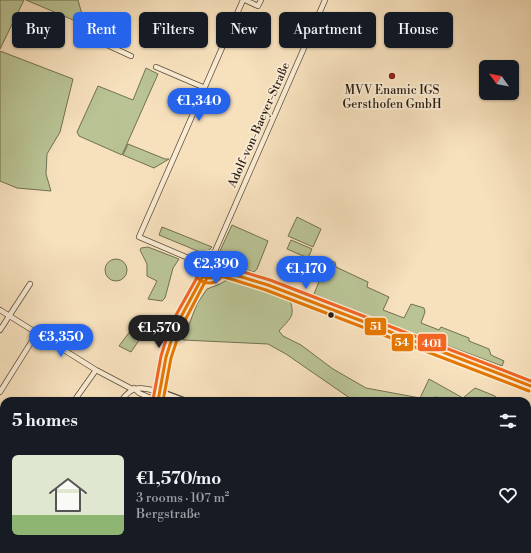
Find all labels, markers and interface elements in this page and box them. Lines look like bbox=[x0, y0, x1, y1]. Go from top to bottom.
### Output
chip: Buy bbox=[12, 12, 65, 48]
chip: Rent bbox=[73, 12, 131, 48]
chip: Filters bbox=[139, 12, 208, 48]
chip: New bbox=[216, 12, 271, 48]
chip: Apartment bbox=[279, 12, 376, 48]
chip: House bbox=[384, 12, 453, 48]
street label: Adolf-von-Baeyer-Straße bbox=[224, 60, 293, 191]
north arrow bbox=[479, 60, 519, 100]
map controls bbox=[479, 60, 519, 100]
marker: MVV Enamic IGS Gersthofen GmbH bbox=[387, 71, 397, 81]
place label: MVV Enamic IGS Gersthofen GmbH bbox=[342, 83, 442, 112]
pin: €1,340 bbox=[166, 88, 232, 122]
text: €1,340 bbox=[176, 93, 222, 109]
pin: €2,390 bbox=[183, 251, 249, 285]
text: €2,390 bbox=[193, 256, 239, 272]
pin: €1,170 bbox=[273, 256, 339, 290]
text: €1,170 bbox=[285, 261, 327, 277]
unlabelled marker bbox=[326, 310, 336, 320]
pin: €1,570 bbox=[126, 315, 192, 349]
line badge: 51 bbox=[364, 317, 387, 336]
text: €1,570 bbox=[137, 320, 181, 336]
text: 51 bbox=[370, 320, 383, 334]
pin: €3,350 bbox=[28, 324, 94, 358]
text: €3,350 bbox=[38, 329, 84, 345]
line badge: 54 bbox=[391, 333, 414, 352]
line badge: 401 bbox=[417, 333, 447, 352]
text: 54 bbox=[395, 336, 409, 350]
text: 401 bbox=[422, 337, 443, 351]
text: 5 homes bbox=[12, 410, 78, 432]
icon: filters bbox=[497, 410, 519, 432]
text: €1,570/mo bbox=[136, 468, 221, 490]
icon: home bbox=[44, 471, 92, 519]
icon: heart bbox=[497, 484, 519, 506]
text: 3 rooms · 107 m² bbox=[136, 490, 229, 506]
text: Bergstraße bbox=[136, 506, 200, 522]

